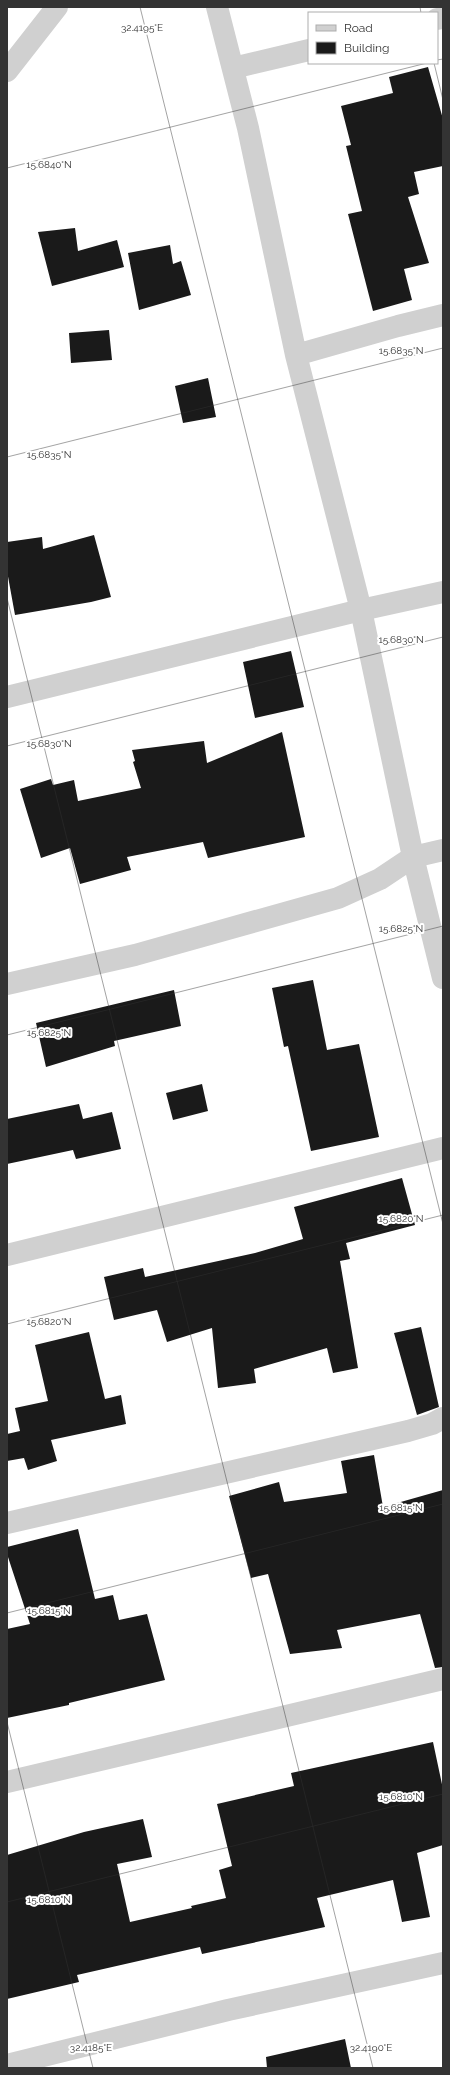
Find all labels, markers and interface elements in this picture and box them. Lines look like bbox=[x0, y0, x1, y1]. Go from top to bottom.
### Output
legend bbox=[308, 12, 438, 64]
text: Road bbox=[344, 21, 373, 35]
text: 32.4195°E bbox=[121, 22, 163, 33]
text: Building bbox=[344, 41, 390, 55]
text: 15.6840°N bbox=[26, 159, 72, 170]
text: 15.6835°N bbox=[379, 345, 423, 356]
text: 15.6835°N bbox=[27, 449, 71, 460]
text: 15.6830°N bbox=[378, 634, 424, 645]
text: 15.6830°N bbox=[26, 738, 72, 749]
text: 15.6825°N bbox=[379, 923, 423, 934]
text: 15.6825°N bbox=[27, 1027, 71, 1038]
text: 15.6820°N bbox=[378, 1213, 424, 1224]
text: 15.6820°N bbox=[26, 1316, 72, 1327]
text: 15.6815°N bbox=[379, 1502, 423, 1513]
text: 15.6815°N bbox=[27, 1605, 71, 1616]
text: 15.6810°N bbox=[379, 1791, 423, 1802]
text: 15.6810°N bbox=[27, 1894, 71, 1905]
text: 32.4185°E bbox=[70, 2042, 112, 2053]
text: 32.4190°E bbox=[350, 2042, 392, 2053]

